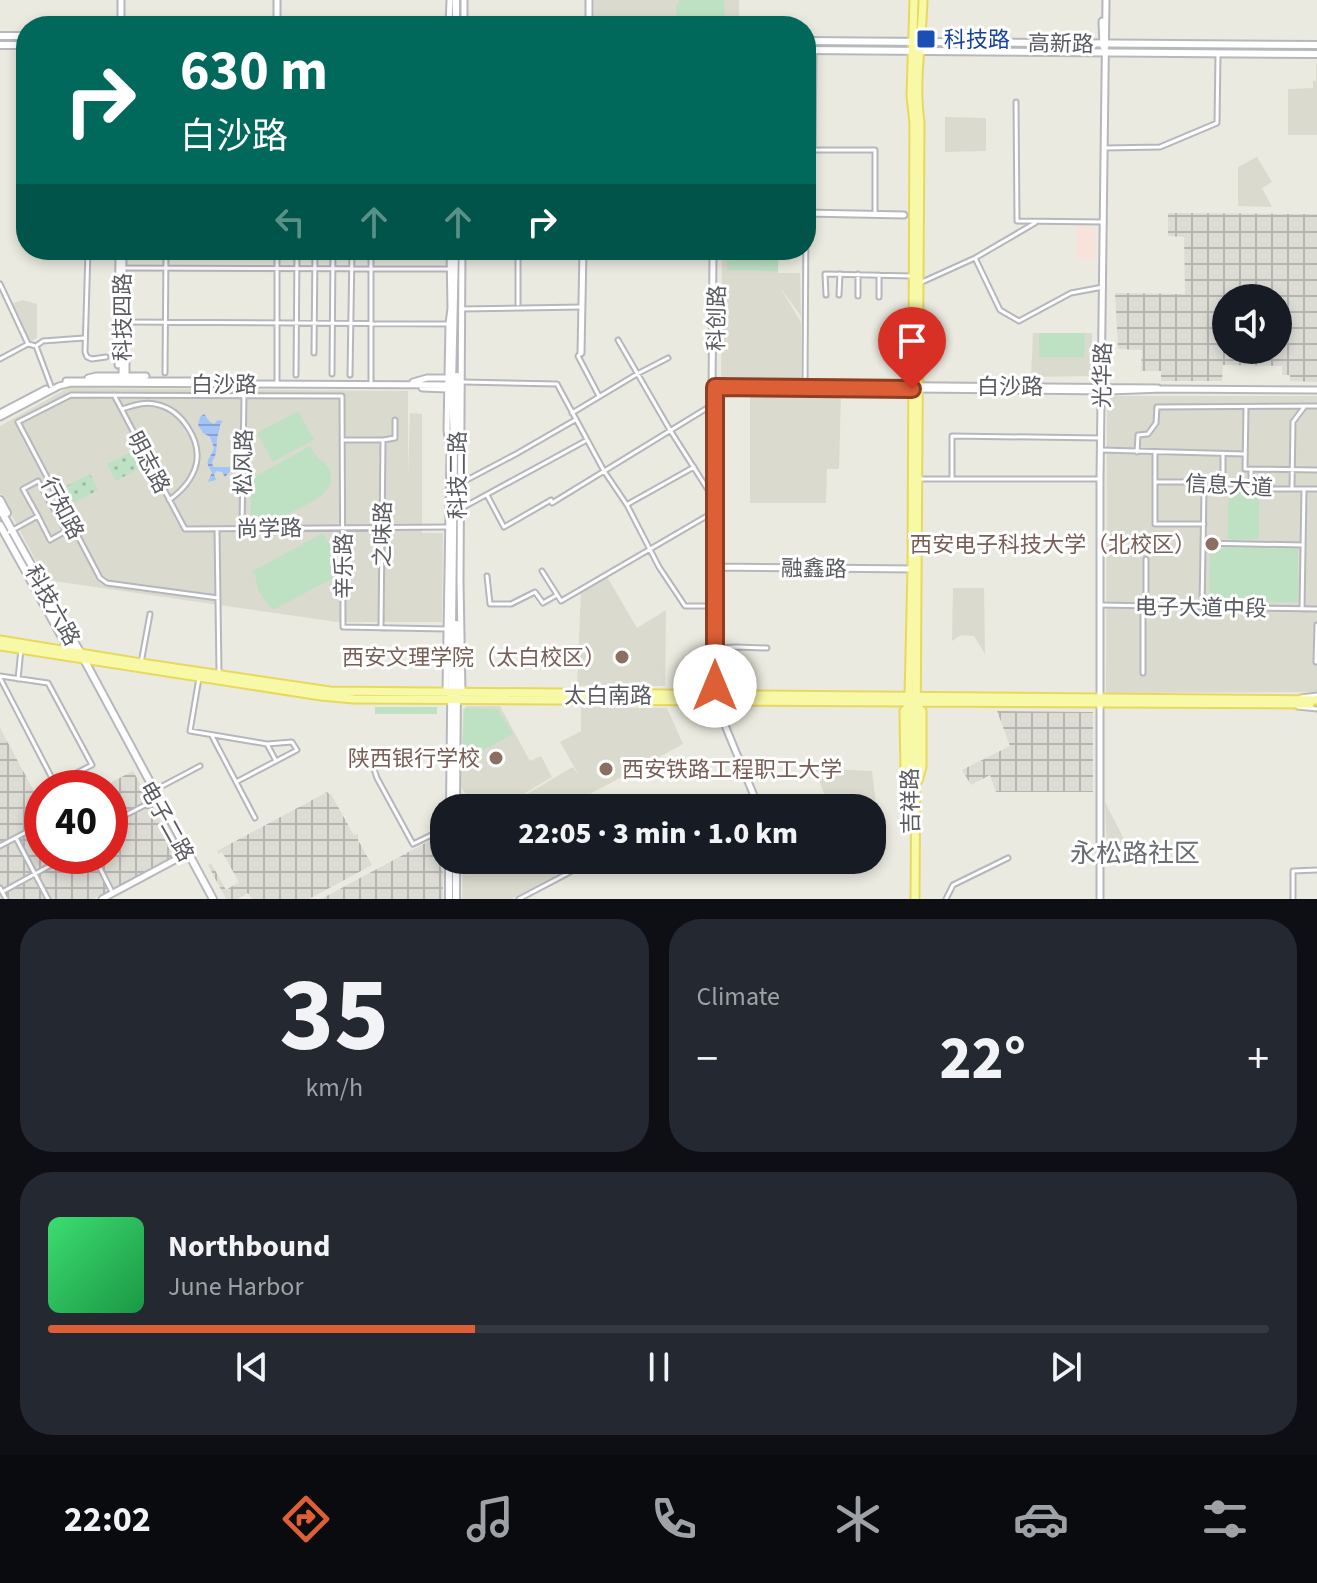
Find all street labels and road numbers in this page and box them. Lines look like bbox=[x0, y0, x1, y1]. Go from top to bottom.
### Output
street label: 高新路 bbox=[1028, 27, 1094, 61]
street label: 科技四路 bbox=[107, 273, 139, 361]
street label: 科创路 bbox=[700, 285, 734, 351]
street label: 光华路 bbox=[1086, 342, 1120, 408]
street label: 白沙路 bbox=[191, 369, 257, 401]
street label: 白沙路 bbox=[977, 371, 1043, 403]
street label: 明志路 bbox=[118, 426, 178, 499]
street label: 松风路 bbox=[227, 429, 261, 495]
street label: 科技二路 bbox=[442, 431, 474, 519]
street label: 信息大道 bbox=[1184, 468, 1274, 504]
street label: 行知路 bbox=[32, 472, 92, 545]
street label: 之味路 bbox=[366, 501, 400, 567]
street label: 尚学路 bbox=[236, 512, 302, 546]
street label: 辛乐路 bbox=[328, 533, 360, 599]
street label: 融鑫路 bbox=[781, 552, 847, 586]
street label: 科技六路 bbox=[17, 559, 87, 652]
street label: 电子大道中段 bbox=[1135, 591, 1267, 625]
street label: 太白南路 bbox=[564, 680, 652, 712]
street label: 吉祥路 bbox=[894, 768, 928, 834]
street label: 电子二路 bbox=[131, 775, 201, 868]

